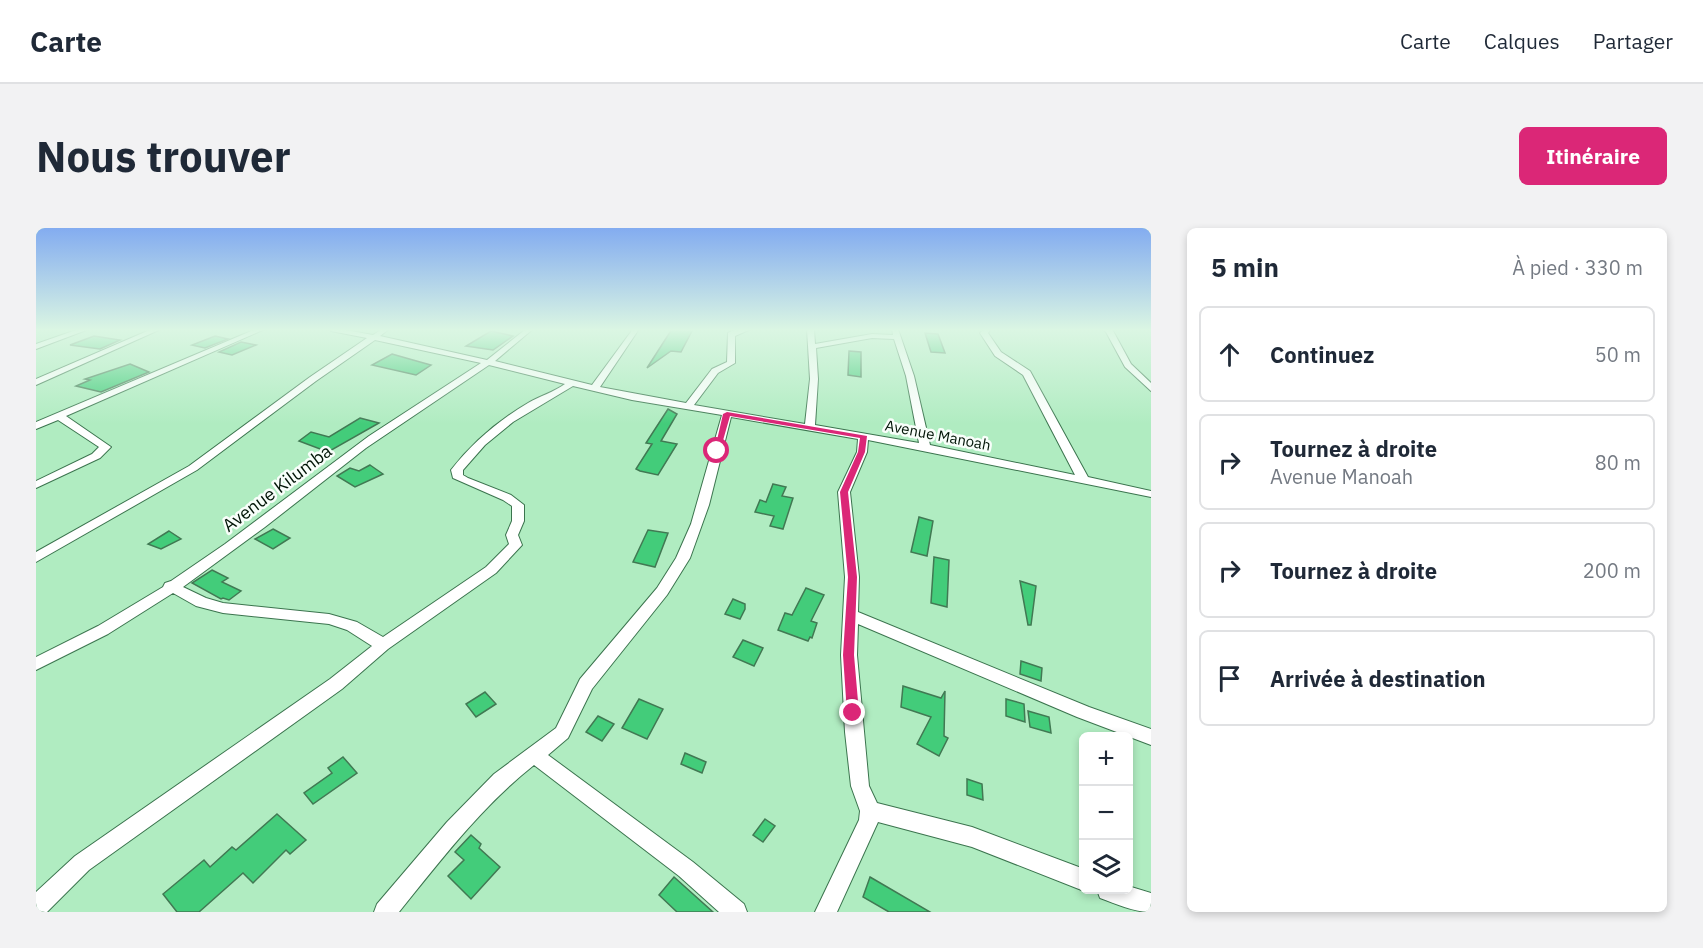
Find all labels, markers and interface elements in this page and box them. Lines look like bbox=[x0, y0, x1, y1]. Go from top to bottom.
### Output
text: Carte bbox=[30, 23, 102, 60]
text: Carte bbox=[1400, 27, 1451, 55]
text: Calques bbox=[1484, 27, 1560, 55]
text: Partager bbox=[1593, 27, 1673, 55]
button: Itinéraire bbox=[1519, 127, 1667, 185]
text: Nous trouver bbox=[36, 129, 291, 184]
text: 5 min bbox=[1211, 250, 1279, 284]
text: À pied · 330 m bbox=[1512, 254, 1643, 281]
icon: ahead bbox=[1213, 338, 1246, 371]
text: Continuez bbox=[1270, 340, 1374, 369]
text: 50 m bbox=[1595, 341, 1641, 368]
street label: Avenue Manoah bbox=[884, 415, 992, 455]
text: Tournez à droite bbox=[1270, 434, 1437, 463]
route start bbox=[703, 437, 729, 463]
street label: Avenue Kilumba bbox=[218, 439, 337, 537]
icon: right bbox=[1213, 446, 1246, 479]
text: 80 m bbox=[1595, 449, 1641, 476]
text: Avenue Manoah bbox=[1270, 463, 1413, 490]
icon: right bbox=[1213, 554, 1246, 587]
text: Tournez à droite bbox=[1270, 556, 1437, 585]
text: 200 m bbox=[1583, 557, 1641, 584]
icon: arrive bbox=[1213, 662, 1246, 695]
text: Arrivée à destination bbox=[1270, 664, 1486, 693]
route end bbox=[839, 699, 865, 725]
map controls bbox=[1079, 732, 1133, 894]
button: + bbox=[1079, 732, 1133, 786]
button: − bbox=[1079, 786, 1133, 840]
button: layers bbox=[1079, 840, 1133, 894]

